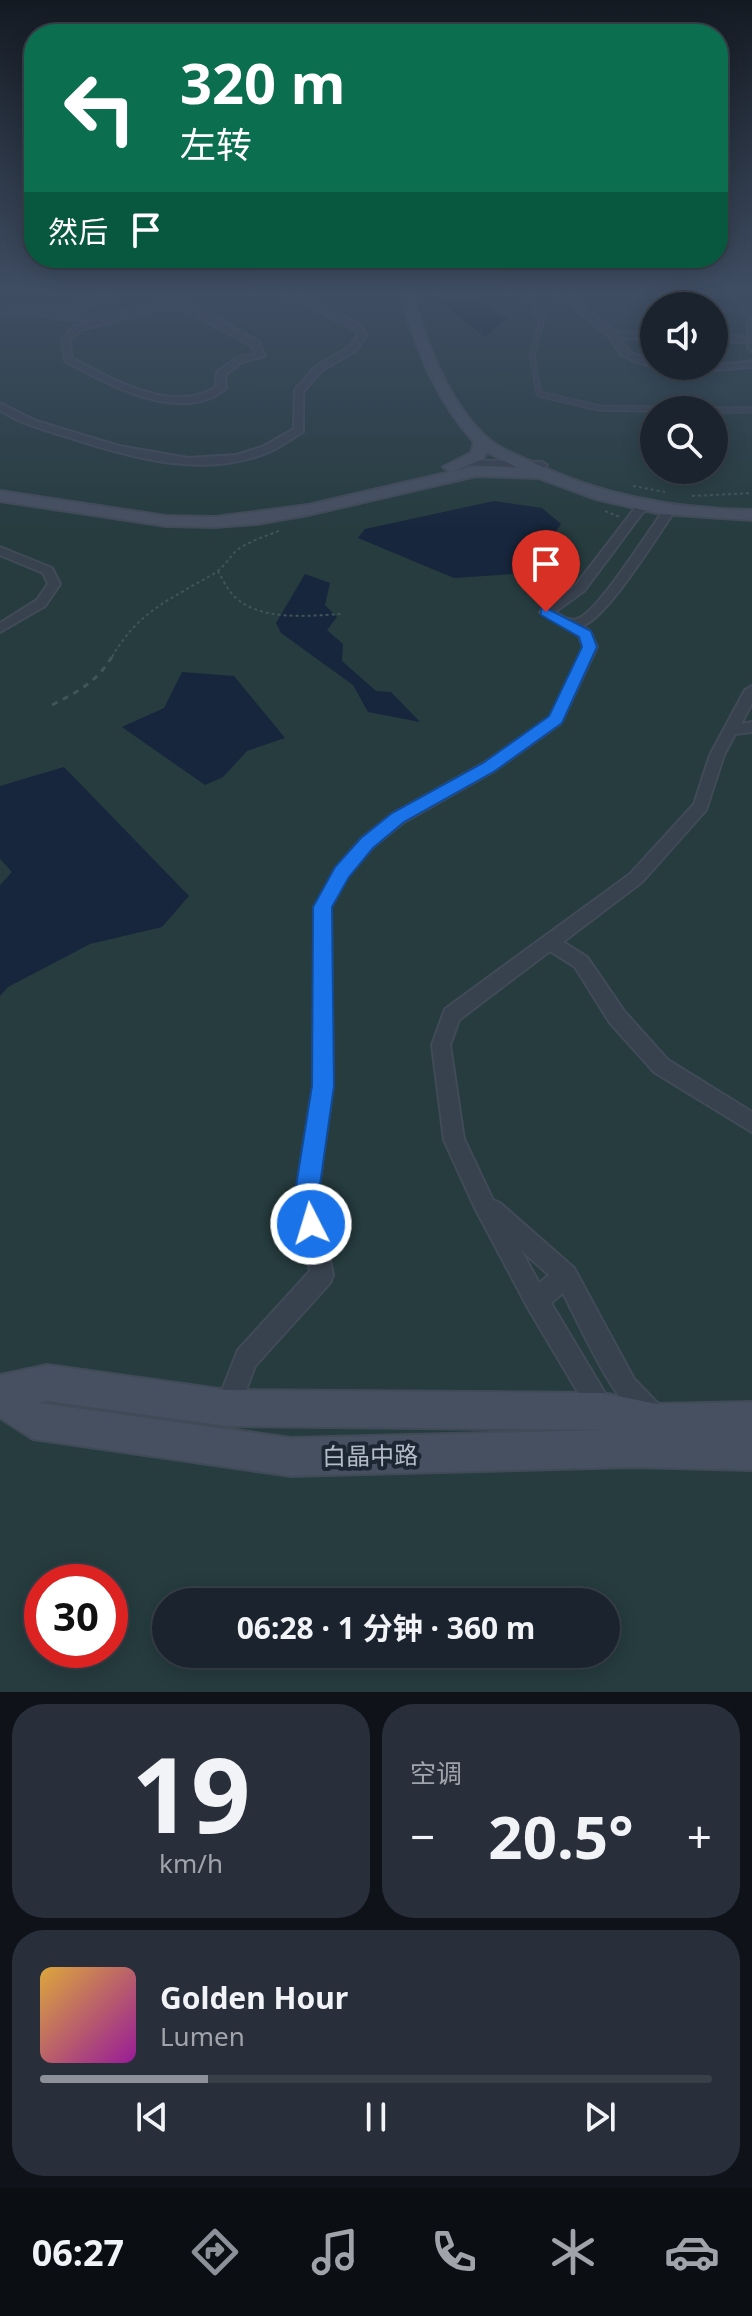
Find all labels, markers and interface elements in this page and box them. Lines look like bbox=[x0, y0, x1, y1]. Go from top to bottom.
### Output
text: 320 m bbox=[180, 44, 345, 120]
icon: left bbox=[48, 56, 152, 160]
text: 左转 bbox=[180, 120, 252, 169]
icon: arrive bbox=[124, 208, 168, 252]
text: 然后 bbox=[48, 211, 108, 252]
map controls bbox=[640, 292, 728, 484]
button: sound bbox=[640, 292, 728, 380]
button: search bbox=[640, 396, 728, 484]
pin bbox=[512, 530, 580, 612]
icon: arrive bbox=[524, 542, 568, 586]
position arrow bbox=[269, 1182, 353, 1266]
street label: 白晶中路 bbox=[322, 1438, 418, 1472]
speed limit sign: 30 bbox=[24, 1564, 128, 1668]
text: 06:28 · 1 分钟 · 360 m bbox=[237, 1607, 535, 1648]
text: 19 bbox=[132, 1722, 250, 1863]
text: 空调 bbox=[410, 1755, 462, 1791]
text: 20.5° bbox=[488, 1795, 634, 1877]
text: − bbox=[410, 1806, 435, 1866]
text: + bbox=[687, 1806, 712, 1866]
text: km/h bbox=[159, 1845, 223, 1881]
text: Golden Hour bbox=[160, 1977, 348, 2018]
text: Lumen bbox=[160, 2018, 245, 2054]
icon: previous bbox=[130, 2095, 174, 2139]
icon: pause bbox=[354, 2095, 398, 2139]
icon: next bbox=[578, 2095, 622, 2139]
icon: directions bbox=[187, 2224, 243, 2280]
icon: music bbox=[307, 2224, 363, 2280]
icon: phone bbox=[426, 2224, 482, 2280]
icon: climate bbox=[545, 2224, 601, 2280]
icon: car bbox=[664, 2224, 720, 2280]
text: 06:27 bbox=[32, 2228, 124, 2277]

